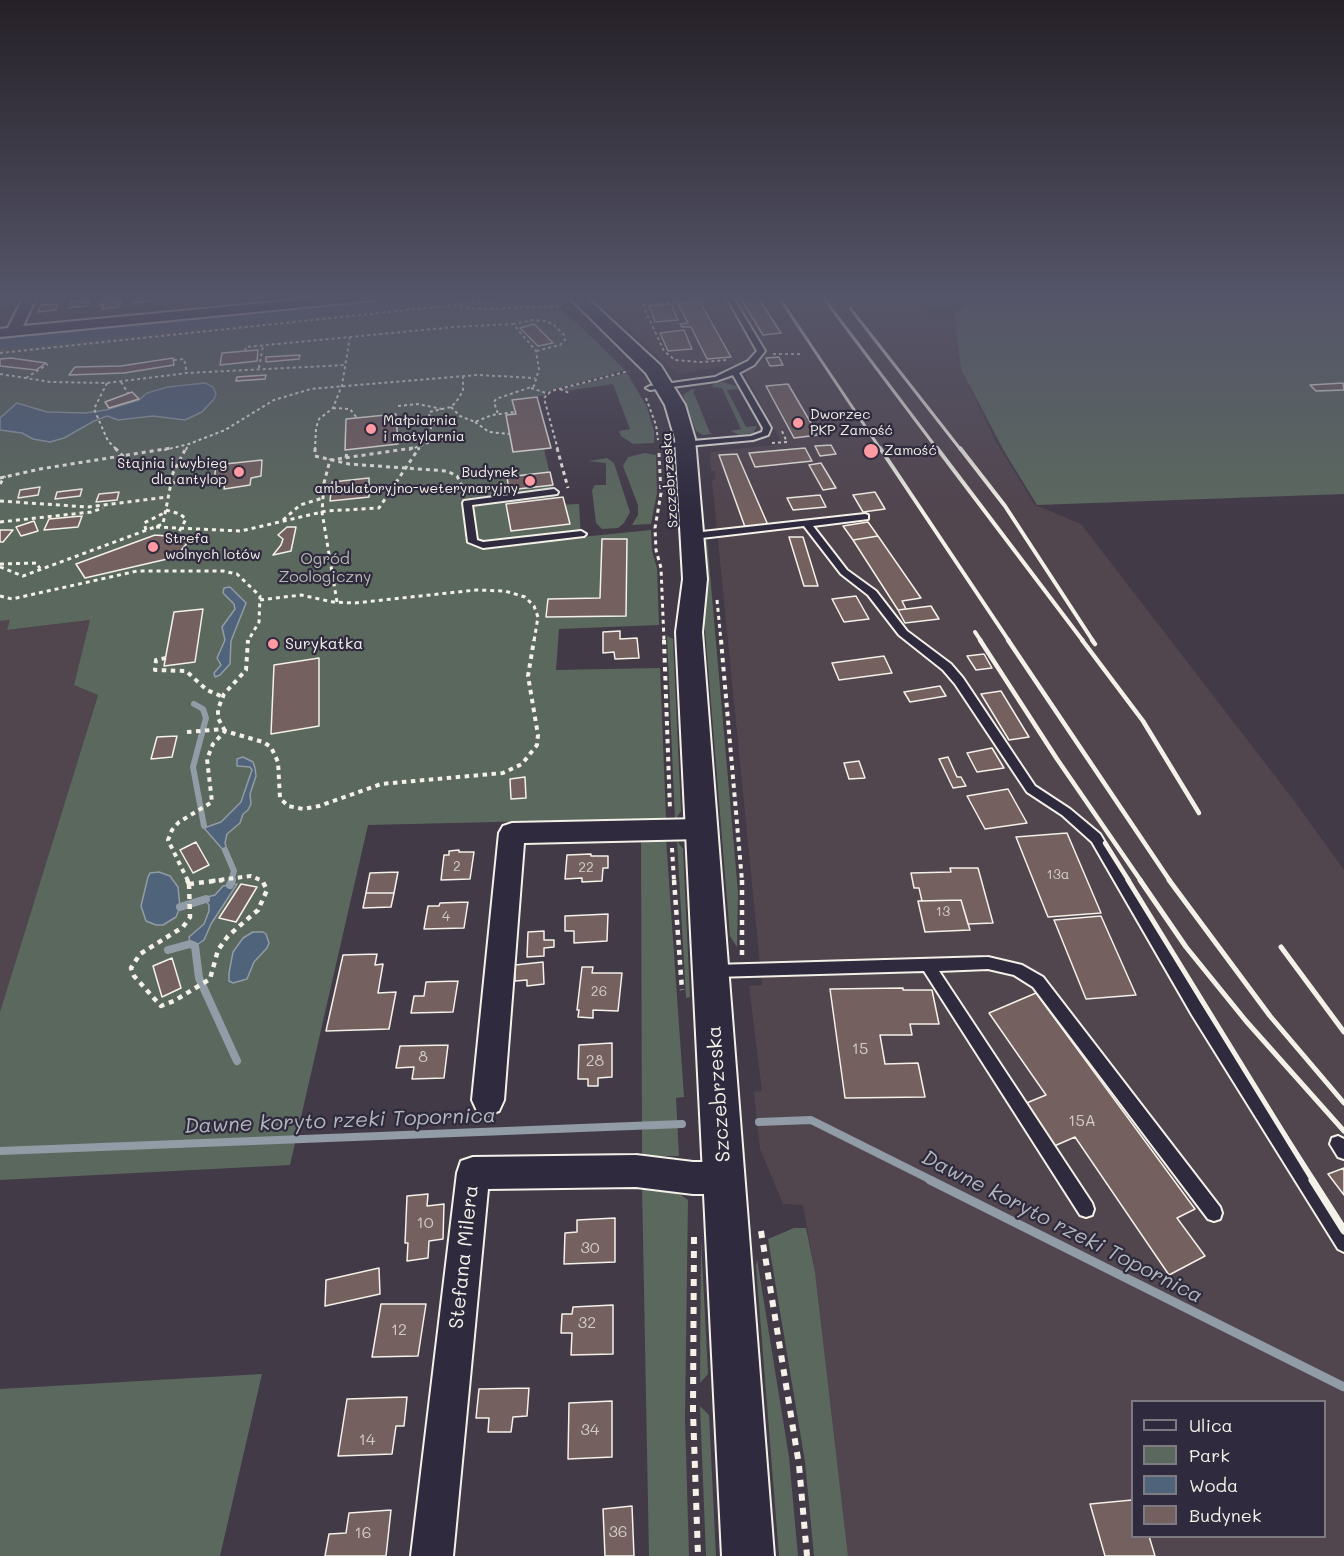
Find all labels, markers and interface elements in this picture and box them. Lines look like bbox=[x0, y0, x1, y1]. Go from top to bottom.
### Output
place label: Dworzec PKP Zamość bbox=[810, 407, 893, 440]
place label: Małpiarnia i motylarnia bbox=[383, 413, 465, 446]
marker: Dworzec PKP Zamość bbox=[791, 416, 805, 430]
marker: Małpiarnia i motylarnia bbox=[364, 422, 378, 436]
street label: Szczebrzeska bbox=[658, 432, 682, 528]
marker: Zamość bbox=[862, 442, 880, 460]
place label: Zamość bbox=[884, 443, 937, 459]
place label: Stajnia i wybieg dla antylop bbox=[117, 456, 227, 488]
marker: Stajnia i wybieg dla antylop bbox=[232, 465, 246, 479]
place label: Budynek ambulatoryjno-weterynaryjny bbox=[315, 465, 518, 497]
marker: Budynek ambulatoryjno-weterynaryjny bbox=[523, 474, 537, 488]
place label: Strefa wolnych lotów bbox=[165, 531, 260, 564]
marker: Strefa wolnych lotów bbox=[146, 540, 160, 554]
park label: Ogród Zoologiczny bbox=[279, 549, 371, 587]
place label: Surykatka bbox=[285, 634, 363, 654]
marker: Surykatka bbox=[266, 637, 280, 651]
house number: 2 bbox=[453, 859, 461, 875]
house number: 22 bbox=[578, 860, 594, 876]
house number: 13a bbox=[1046, 867, 1070, 883]
house number: 13 bbox=[936, 904, 950, 920]
house number: 4 bbox=[442, 909, 450, 925]
house number: 26 bbox=[591, 984, 607, 1000]
street label: Szczebrzeska bbox=[702, 1025, 736, 1163]
house number: 15 bbox=[852, 1039, 868, 1059]
house number: 8 bbox=[418, 1047, 428, 1067]
house number: 28 bbox=[586, 1051, 604, 1071]
water label: Dawne koryto rzeki Topornica bbox=[184, 1103, 496, 1139]
house number: 15A bbox=[1068, 1111, 1096, 1131]
water label: Dawne koryto rzeki Topornica bbox=[917, 1145, 1207, 1309]
street label: Stefana Milera bbox=[445, 1184, 483, 1330]
house number: 10 bbox=[416, 1213, 434, 1233]
house number: 30 bbox=[580, 1238, 600, 1258]
house number: 32 bbox=[578, 1313, 596, 1333]
house number: 12 bbox=[391, 1320, 407, 1340]
legend bbox=[1131, 1400, 1326, 1538]
text: Ulica bbox=[1189, 1413, 1233, 1437]
house number: 34 bbox=[581, 1420, 599, 1440]
house number: 14 bbox=[359, 1430, 375, 1450]
text: Park bbox=[1189, 1443, 1230, 1467]
text: Woda bbox=[1189, 1473, 1238, 1497]
text: Budynek bbox=[1189, 1503, 1262, 1527]
house number: 36 bbox=[608, 1522, 628, 1542]
house number: 16 bbox=[355, 1523, 371, 1543]

